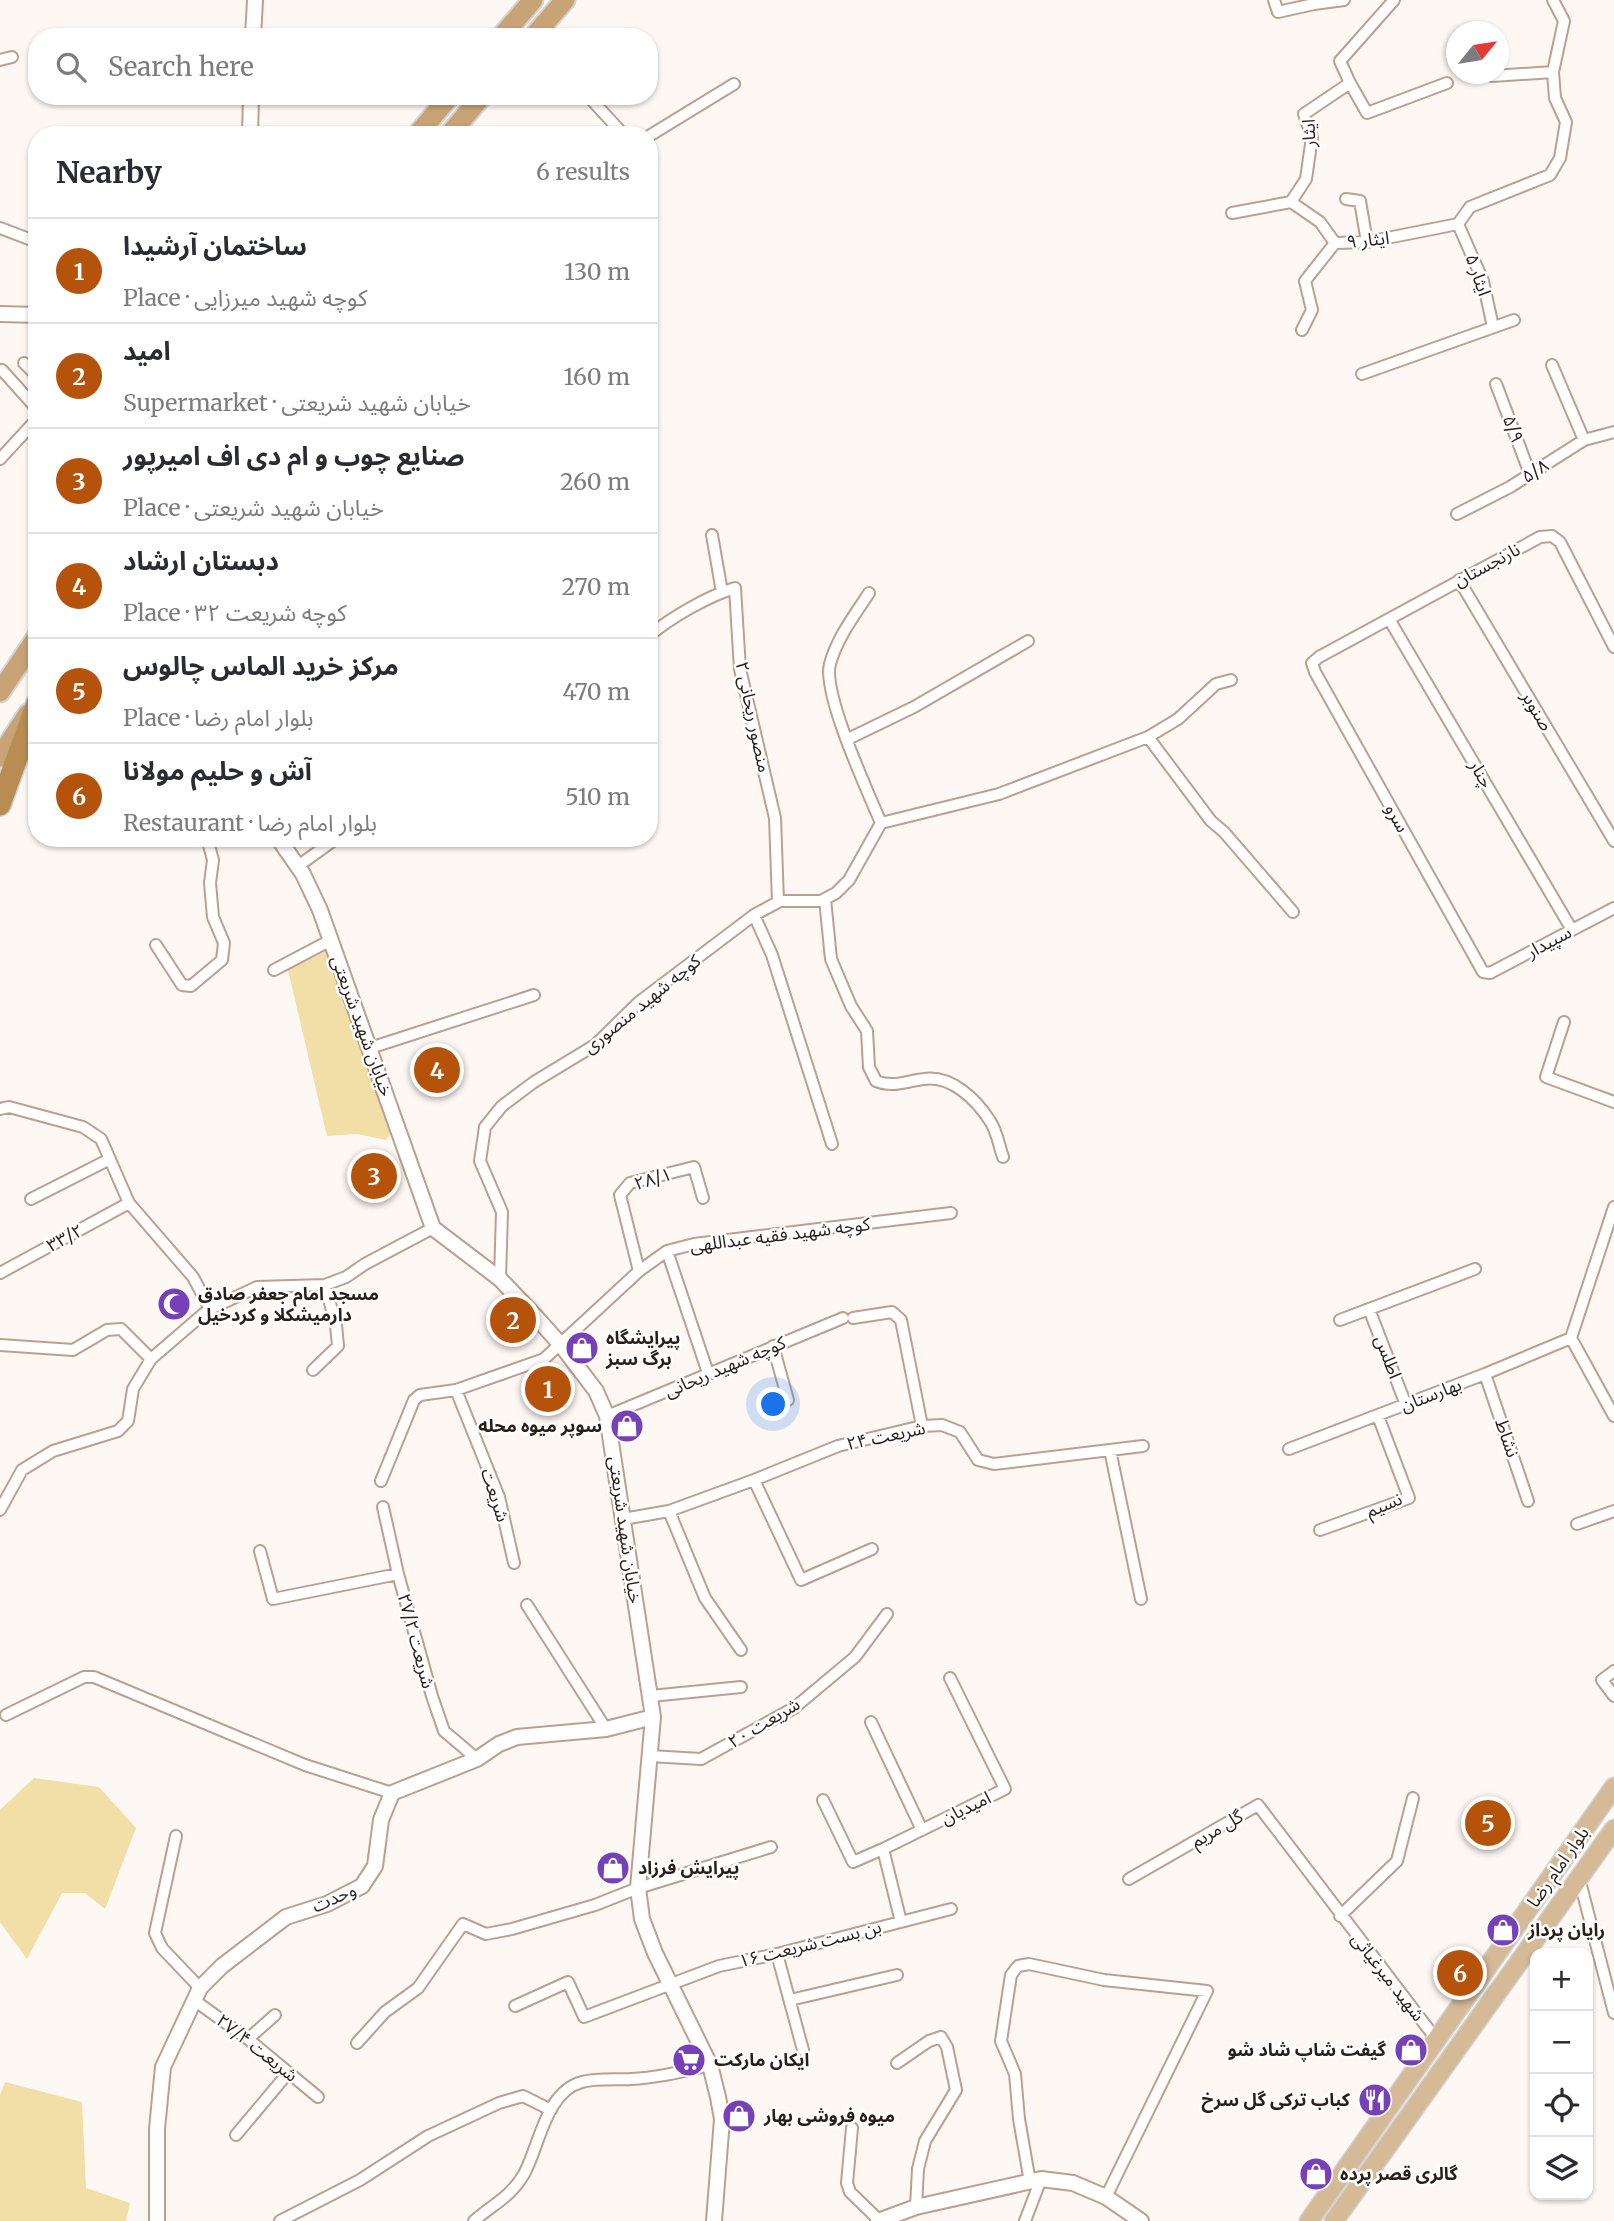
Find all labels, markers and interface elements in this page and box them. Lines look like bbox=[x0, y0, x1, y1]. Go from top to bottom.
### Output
north arrow bbox=[1446, 21, 1509, 84]
search box bbox=[28, 28, 658, 105]
icon: search bbox=[52, 48, 90, 86]
text: Search here bbox=[108, 50, 254, 83]
street label: ایثار bbox=[1297, 119, 1321, 149]
text: Nearby bbox=[56, 153, 162, 191]
text: 6 results bbox=[536, 157, 630, 186]
street label: ایثار ۹ bbox=[1345, 226, 1390, 253]
text: ساختمان آرشیدا bbox=[123, 229, 307, 262]
street label: ایثار ۵ bbox=[1461, 251, 1496, 299]
text: 1 bbox=[74, 257, 84, 286]
text: 130 m bbox=[564, 257, 630, 286]
text: Place · کوچه شهید میرزایی bbox=[123, 283, 367, 312]
text: امید bbox=[123, 334, 171, 367]
text: 2 bbox=[72, 362, 86, 391]
text: 160 m bbox=[564, 362, 630, 391]
text: Supermarket · خیابان شهید شریعتی bbox=[123, 388, 471, 417]
street label: ۵/۹ bbox=[1498, 412, 1529, 446]
text: صنایع چوب و ام دی اف امیرپور bbox=[123, 439, 464, 472]
street label: ۵/۸ bbox=[1517, 453, 1553, 488]
text: 3 bbox=[72, 467, 86, 496]
text: 260 m bbox=[560, 467, 630, 496]
text: Place · خیابان شهید شریعتی bbox=[123, 493, 384, 522]
street label: نارنجستان bbox=[1450, 537, 1524, 592]
text: دبستان ارشاد bbox=[123, 544, 279, 577]
text: 4 bbox=[72, 572, 86, 601]
text: 270 m bbox=[562, 572, 630, 601]
text: Place · کوچه شریعت ۳۲ bbox=[123, 598, 347, 627]
text: مرکز خرید الماس چالوس bbox=[123, 649, 399, 682]
street label: منصور ریحانی ۲ bbox=[731, 659, 776, 774]
text: 5 bbox=[72, 677, 86, 706]
text: 470 m bbox=[563, 677, 630, 706]
street label: صنوبر bbox=[1516, 686, 1558, 735]
text: Place · بلوار امام رضا bbox=[123, 703, 313, 732]
text: آش و حلیم مولانا bbox=[123, 754, 312, 787]
street label: چنار bbox=[1464, 755, 1499, 792]
text: 6 bbox=[72, 782, 86, 811]
text: 510 m bbox=[565, 782, 630, 811]
street label: سرو bbox=[1380, 799, 1415, 836]
text: Restaurant · بلوار امام رضا bbox=[123, 808, 377, 837]
street label: سپیدار bbox=[1521, 920, 1575, 964]
street label: کوچه شهید منصوری bbox=[578, 949, 706, 1058]
street label: خیابان شهید شریعتی bbox=[326, 952, 399, 1100]
pin: 4 bbox=[414, 1044, 460, 1096]
pin: 3 bbox=[351, 1150, 397, 1202]
street label: ۲۸/۱ bbox=[631, 1162, 674, 1195]
street label: کوچه شهید فقیه عبداللهی bbox=[688, 1212, 872, 1257]
street label: ۳۳/۲ bbox=[43, 1218, 87, 1257]
place label: مسجد امام جعفر صادق دارمیشکلا و کردخیل bbox=[198, 1282, 379, 1326]
mosque icon: مسجد امام جعفر صادق دارمیشکلا و کردخیل bbox=[155, 1285, 193, 1323]
pin: 2 bbox=[490, 1294, 536, 1346]
place label: پیرایشگاه برگ سبز bbox=[605, 1326, 681, 1370]
shop icon: پیرایشگاه برگ سبز bbox=[563, 1329, 601, 1367]
street label: کوچه شهید ریحانی bbox=[661, 1330, 789, 1402]
street label: اطلس bbox=[1370, 1332, 1407, 1382]
pin: 1 bbox=[525, 1363, 571, 1415]
street label: بهارستان bbox=[1397, 1372, 1465, 1417]
your location bbox=[756, 1387, 790, 1421]
shop icon: سوپر میوه محله bbox=[608, 1407, 646, 1445]
place label: سوپر میوه محله bbox=[478, 1414, 602, 1438]
street label: نشاط bbox=[1490, 1415, 1525, 1460]
street label: شریعت ۲۴ bbox=[844, 1416, 927, 1455]
street label: خیابان شهید شریعتی bbox=[604, 1455, 647, 1605]
street label: شریعت bbox=[476, 1465, 515, 1525]
street label: نسیم bbox=[1362, 1487, 1406, 1524]
street label: شریعت ۲۷/۲ bbox=[393, 1591, 440, 1691]
street label: شریعت ۲۰ bbox=[724, 1692, 804, 1753]
street label: امیدیان bbox=[937, 1786, 995, 1830]
pin: 5 bbox=[1465, 1797, 1511, 1849]
street label: گل مریم bbox=[1187, 1804, 1248, 1854]
street label: بلوار امام رضا bbox=[1521, 1822, 1596, 1913]
shop icon: پیرایش فرزاد bbox=[594, 1849, 632, 1887]
place label: پیرایش فرزاد bbox=[638, 1856, 739, 1880]
street label: وحدت bbox=[308, 1878, 360, 1917]
shop icon: رایان پرداز bbox=[1484, 1911, 1522, 1949]
street label: بن بست شریعت ۱۶ bbox=[736, 1915, 884, 1972]
place label: رایان پرداز bbox=[1527, 1918, 1605, 1942]
street label: شهید میرغیاثی bbox=[1347, 1928, 1430, 2026]
pin: 6 bbox=[1437, 1947, 1483, 1999]
map controls bbox=[1530, 1948, 1593, 2200]
button: + bbox=[1530, 1948, 1593, 2011]
street label: شریعت ۲۷/۴ bbox=[212, 2009, 303, 2087]
button: − bbox=[1530, 2011, 1593, 2074]
shop icon: گیفت شاپ شاد شو bbox=[1392, 2031, 1430, 2069]
place label: گیفت شاپ شاد شو bbox=[1228, 2038, 1387, 2062]
supermarket icon: ایکان مارکت bbox=[670, 2041, 708, 2079]
place label: ایکان مارکت bbox=[714, 2048, 809, 2071]
button: locate bbox=[1530, 2074, 1593, 2137]
restaurant icon: کباب ترکی گل سرخ bbox=[1356, 2081, 1394, 2119]
place label: کباب ترکی گل سرخ bbox=[1202, 2088, 1351, 2113]
shop icon: میوه فروشی بهار bbox=[720, 2097, 758, 2135]
place label: میوه فروشی بهار bbox=[763, 2104, 895, 2127]
button: layers bbox=[1530, 2137, 1593, 2200]
shop icon: گالری قصر پرده bbox=[1297, 2155, 1335, 2193]
place label: گالری قصر پرده bbox=[1340, 2162, 1459, 2186]

